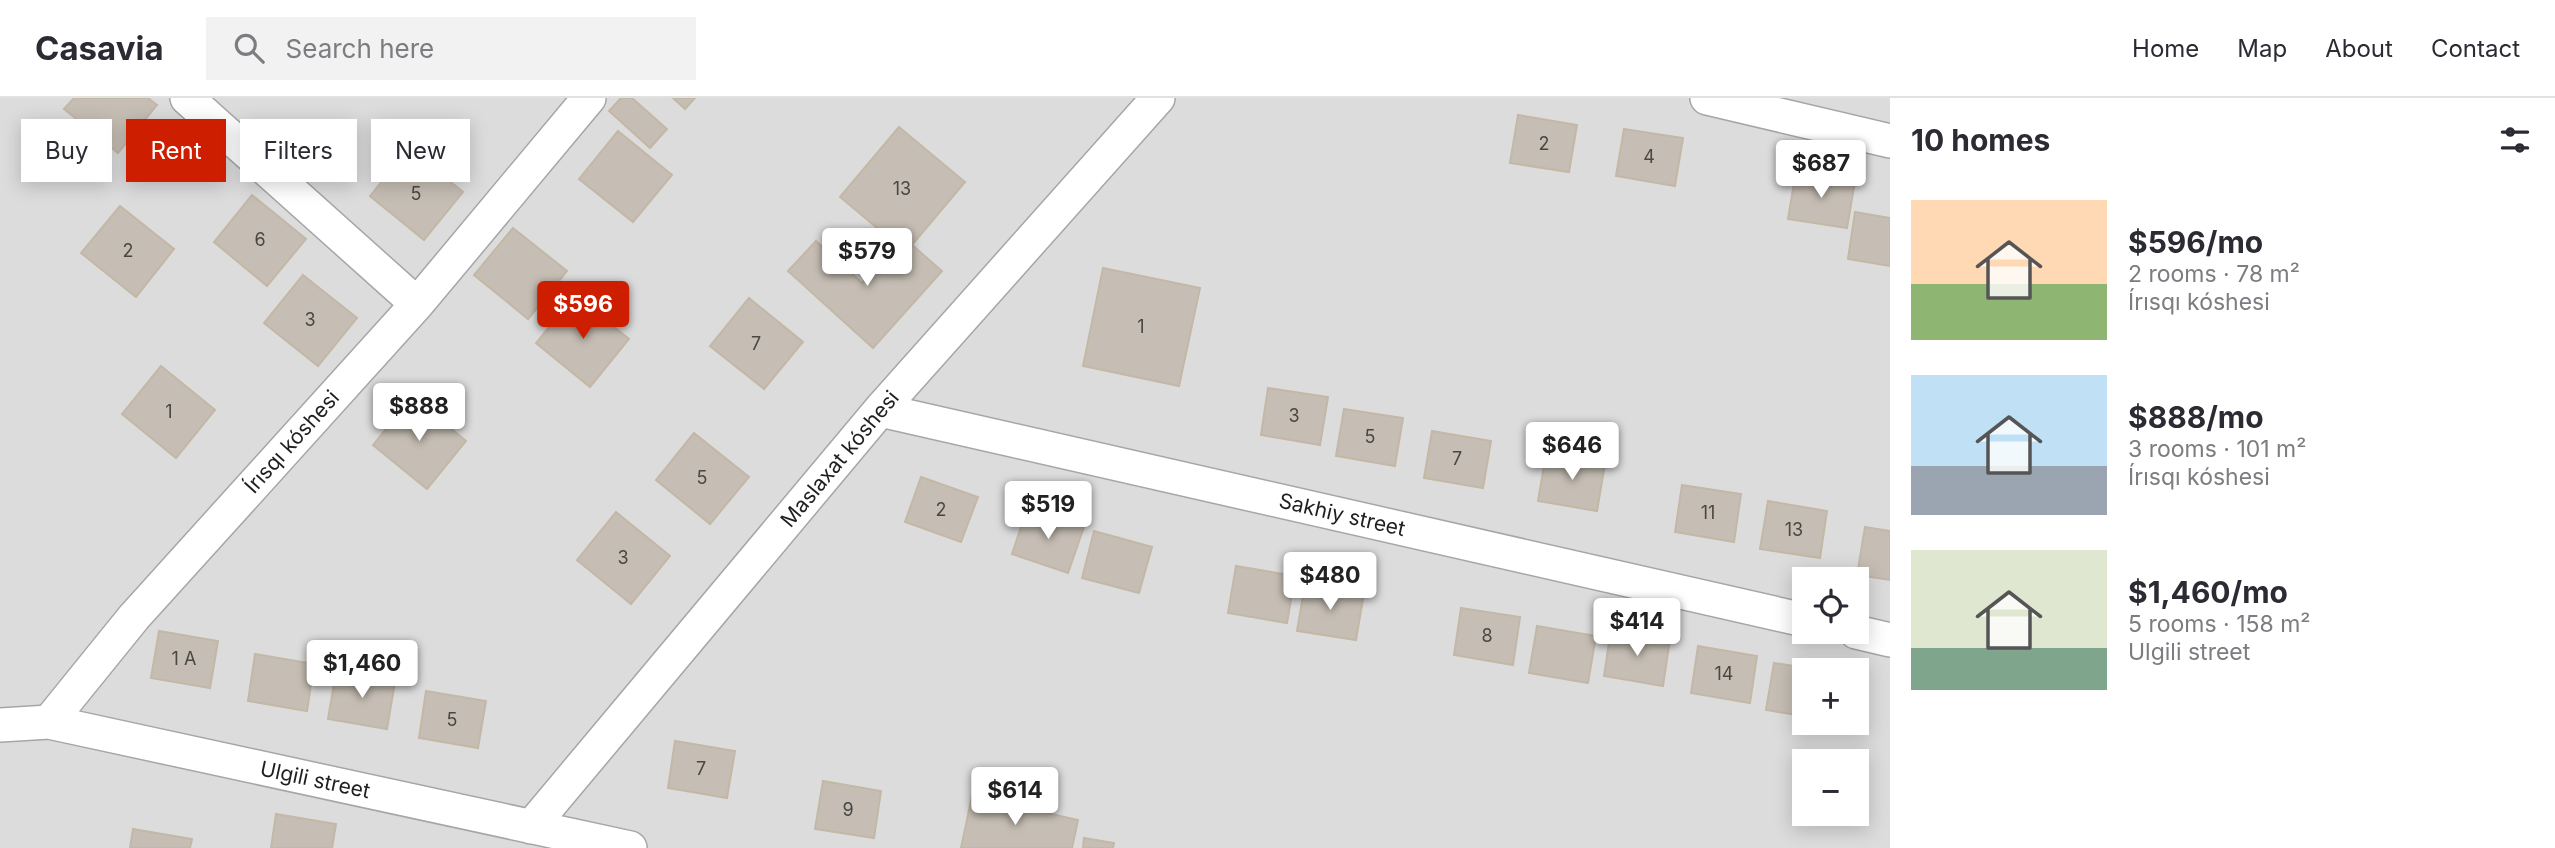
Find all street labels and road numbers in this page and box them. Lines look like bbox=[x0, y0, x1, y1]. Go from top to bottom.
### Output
street label: Írısqı kóshesi bbox=[238, 385, 344, 498]
street label: Maslaxat kóshesi bbox=[775, 385, 904, 532]
street label: Sakhiy street bbox=[1277, 488, 1408, 541]
street label: Ulgili street bbox=[258, 756, 372, 803]

